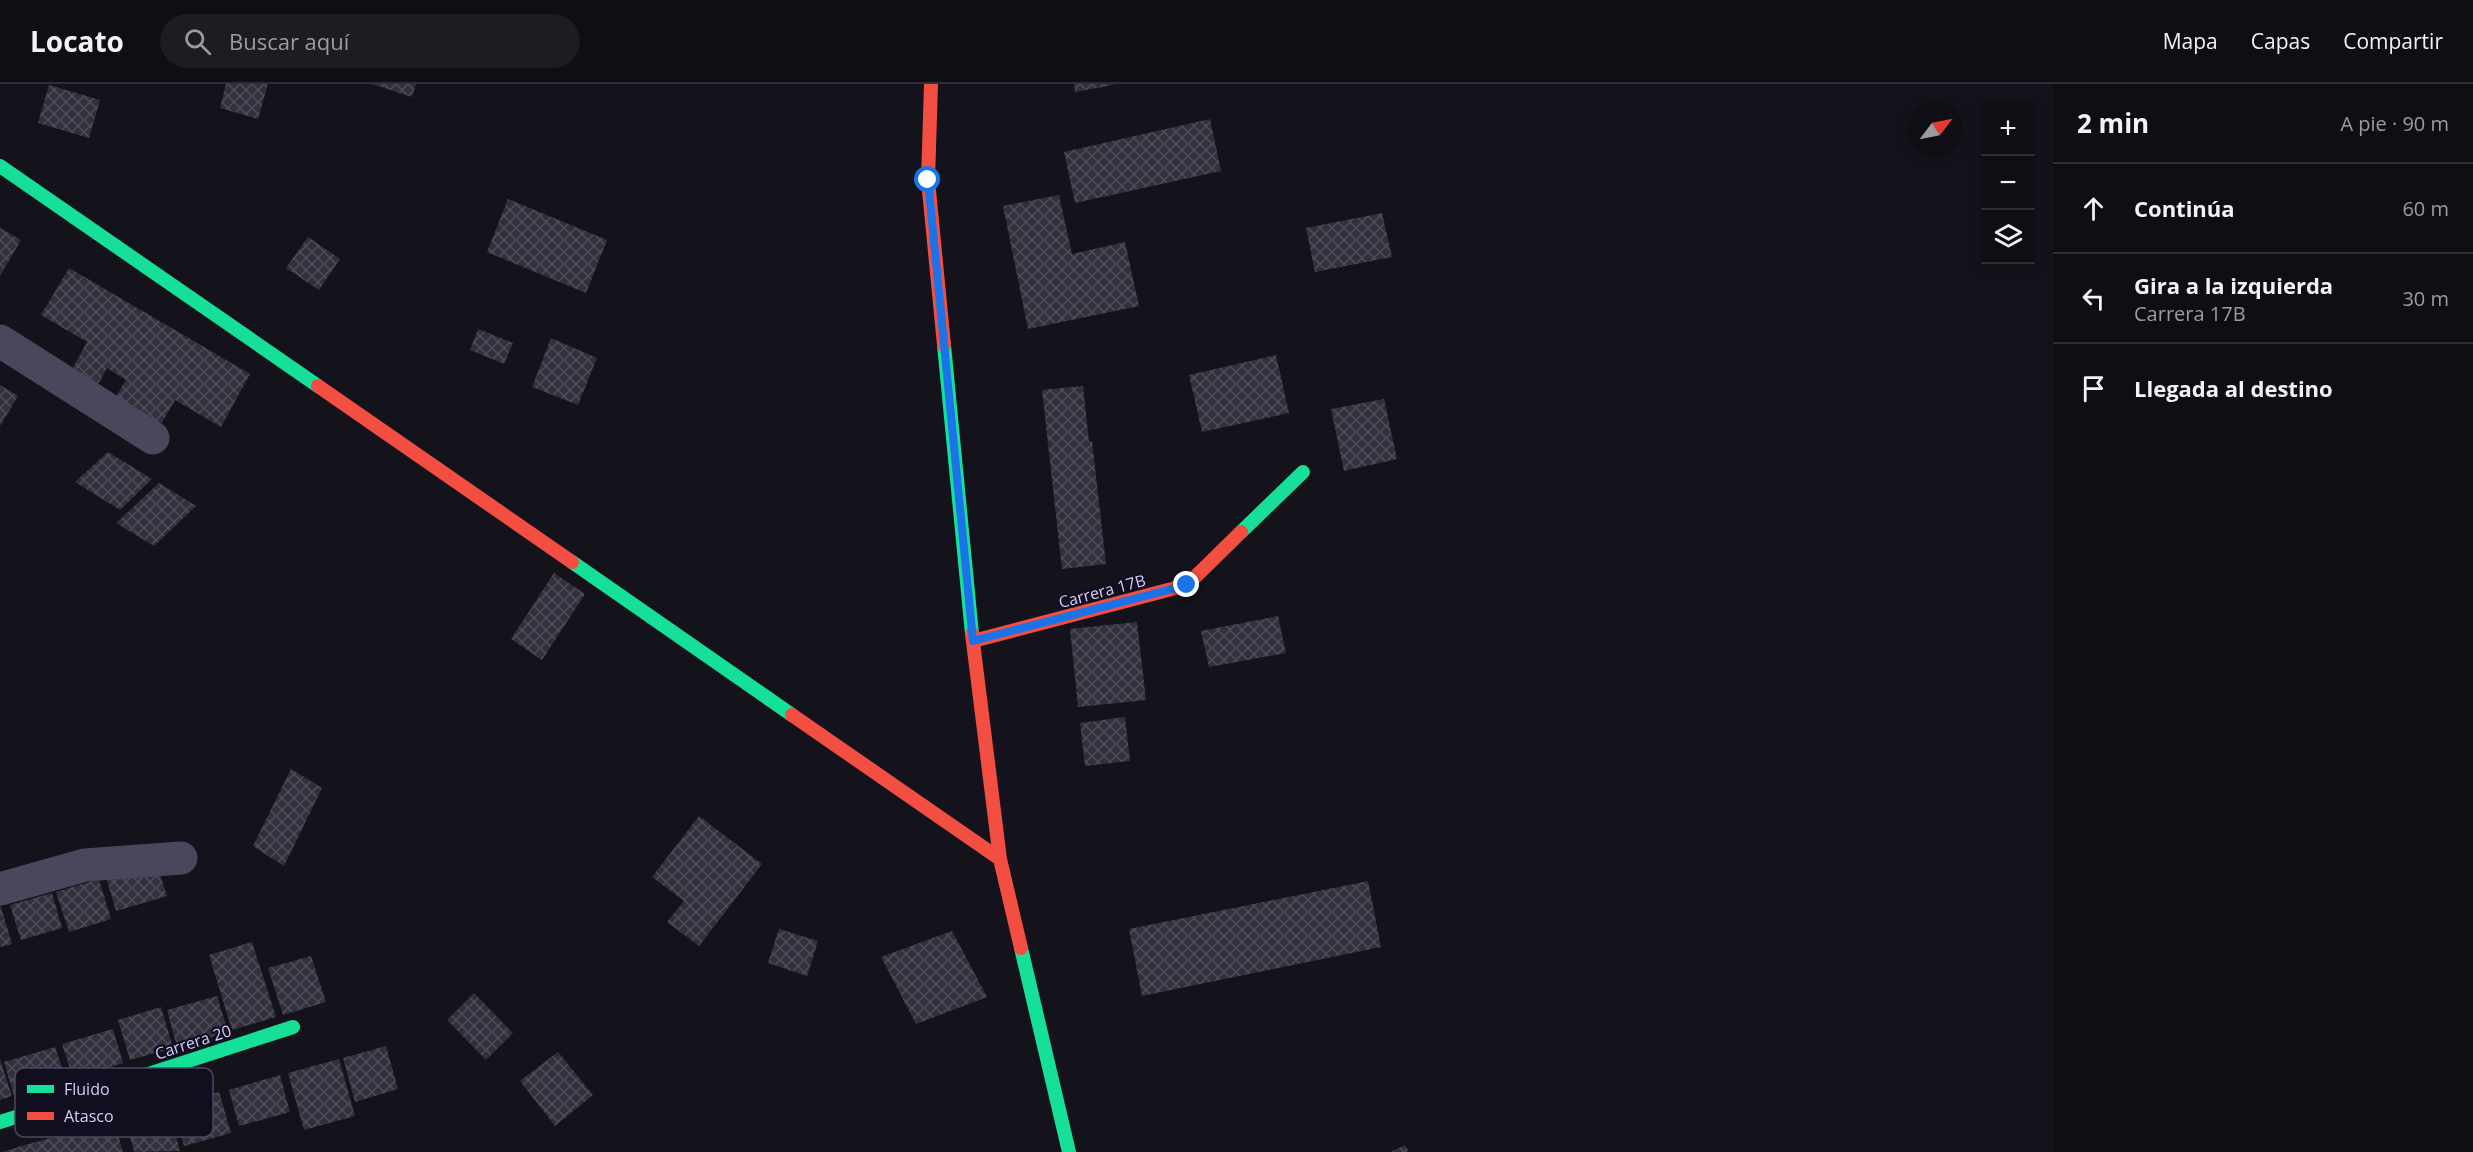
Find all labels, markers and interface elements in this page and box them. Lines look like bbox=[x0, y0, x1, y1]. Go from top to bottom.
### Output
search box bbox=[160, 14, 580, 68]
text: Locato bbox=[30, 22, 124, 60]
icon: search bbox=[181, 25, 214, 58]
text: Buscar aquí bbox=[229, 26, 349, 56]
text: Mapa bbox=[2163, 27, 2218, 55]
text: Capas bbox=[2251, 27, 2310, 55]
text: Compartir bbox=[2343, 27, 2443, 55]
north arrow bbox=[1909, 102, 1963, 156]
map controls bbox=[1981, 102, 2035, 264]
button: + bbox=[1981, 102, 2035, 156]
text: 2 min bbox=[2077, 105, 2149, 141]
text: A pie · 90 m bbox=[2340, 110, 2449, 137]
button: − bbox=[1981, 156, 2035, 210]
route start bbox=[914, 166, 940, 192]
icon: ahead bbox=[2077, 192, 2110, 225]
text: Continúa bbox=[2134, 193, 2235, 223]
text: 60 m bbox=[2402, 195, 2449, 222]
button: layers bbox=[1981, 210, 2035, 264]
text: Gira a la izquierda bbox=[2134, 270, 2333, 300]
icon: left bbox=[2077, 282, 2110, 315]
text: 30 m bbox=[2402, 285, 2449, 312]
text: Carrera 17B bbox=[2134, 300, 2246, 327]
icon: arrive bbox=[2077, 372, 2110, 405]
text: Llegada al destino bbox=[2134, 373, 2333, 403]
street label: Carrera 17B bbox=[1056, 569, 1148, 613]
route end bbox=[1173, 571, 1199, 597]
street label: Carrera 20 bbox=[152, 1019, 234, 1065]
legend bbox=[15, 1068, 213, 1137]
text: Fluido bbox=[64, 1078, 110, 1100]
text: Atasco bbox=[64, 1105, 114, 1127]

